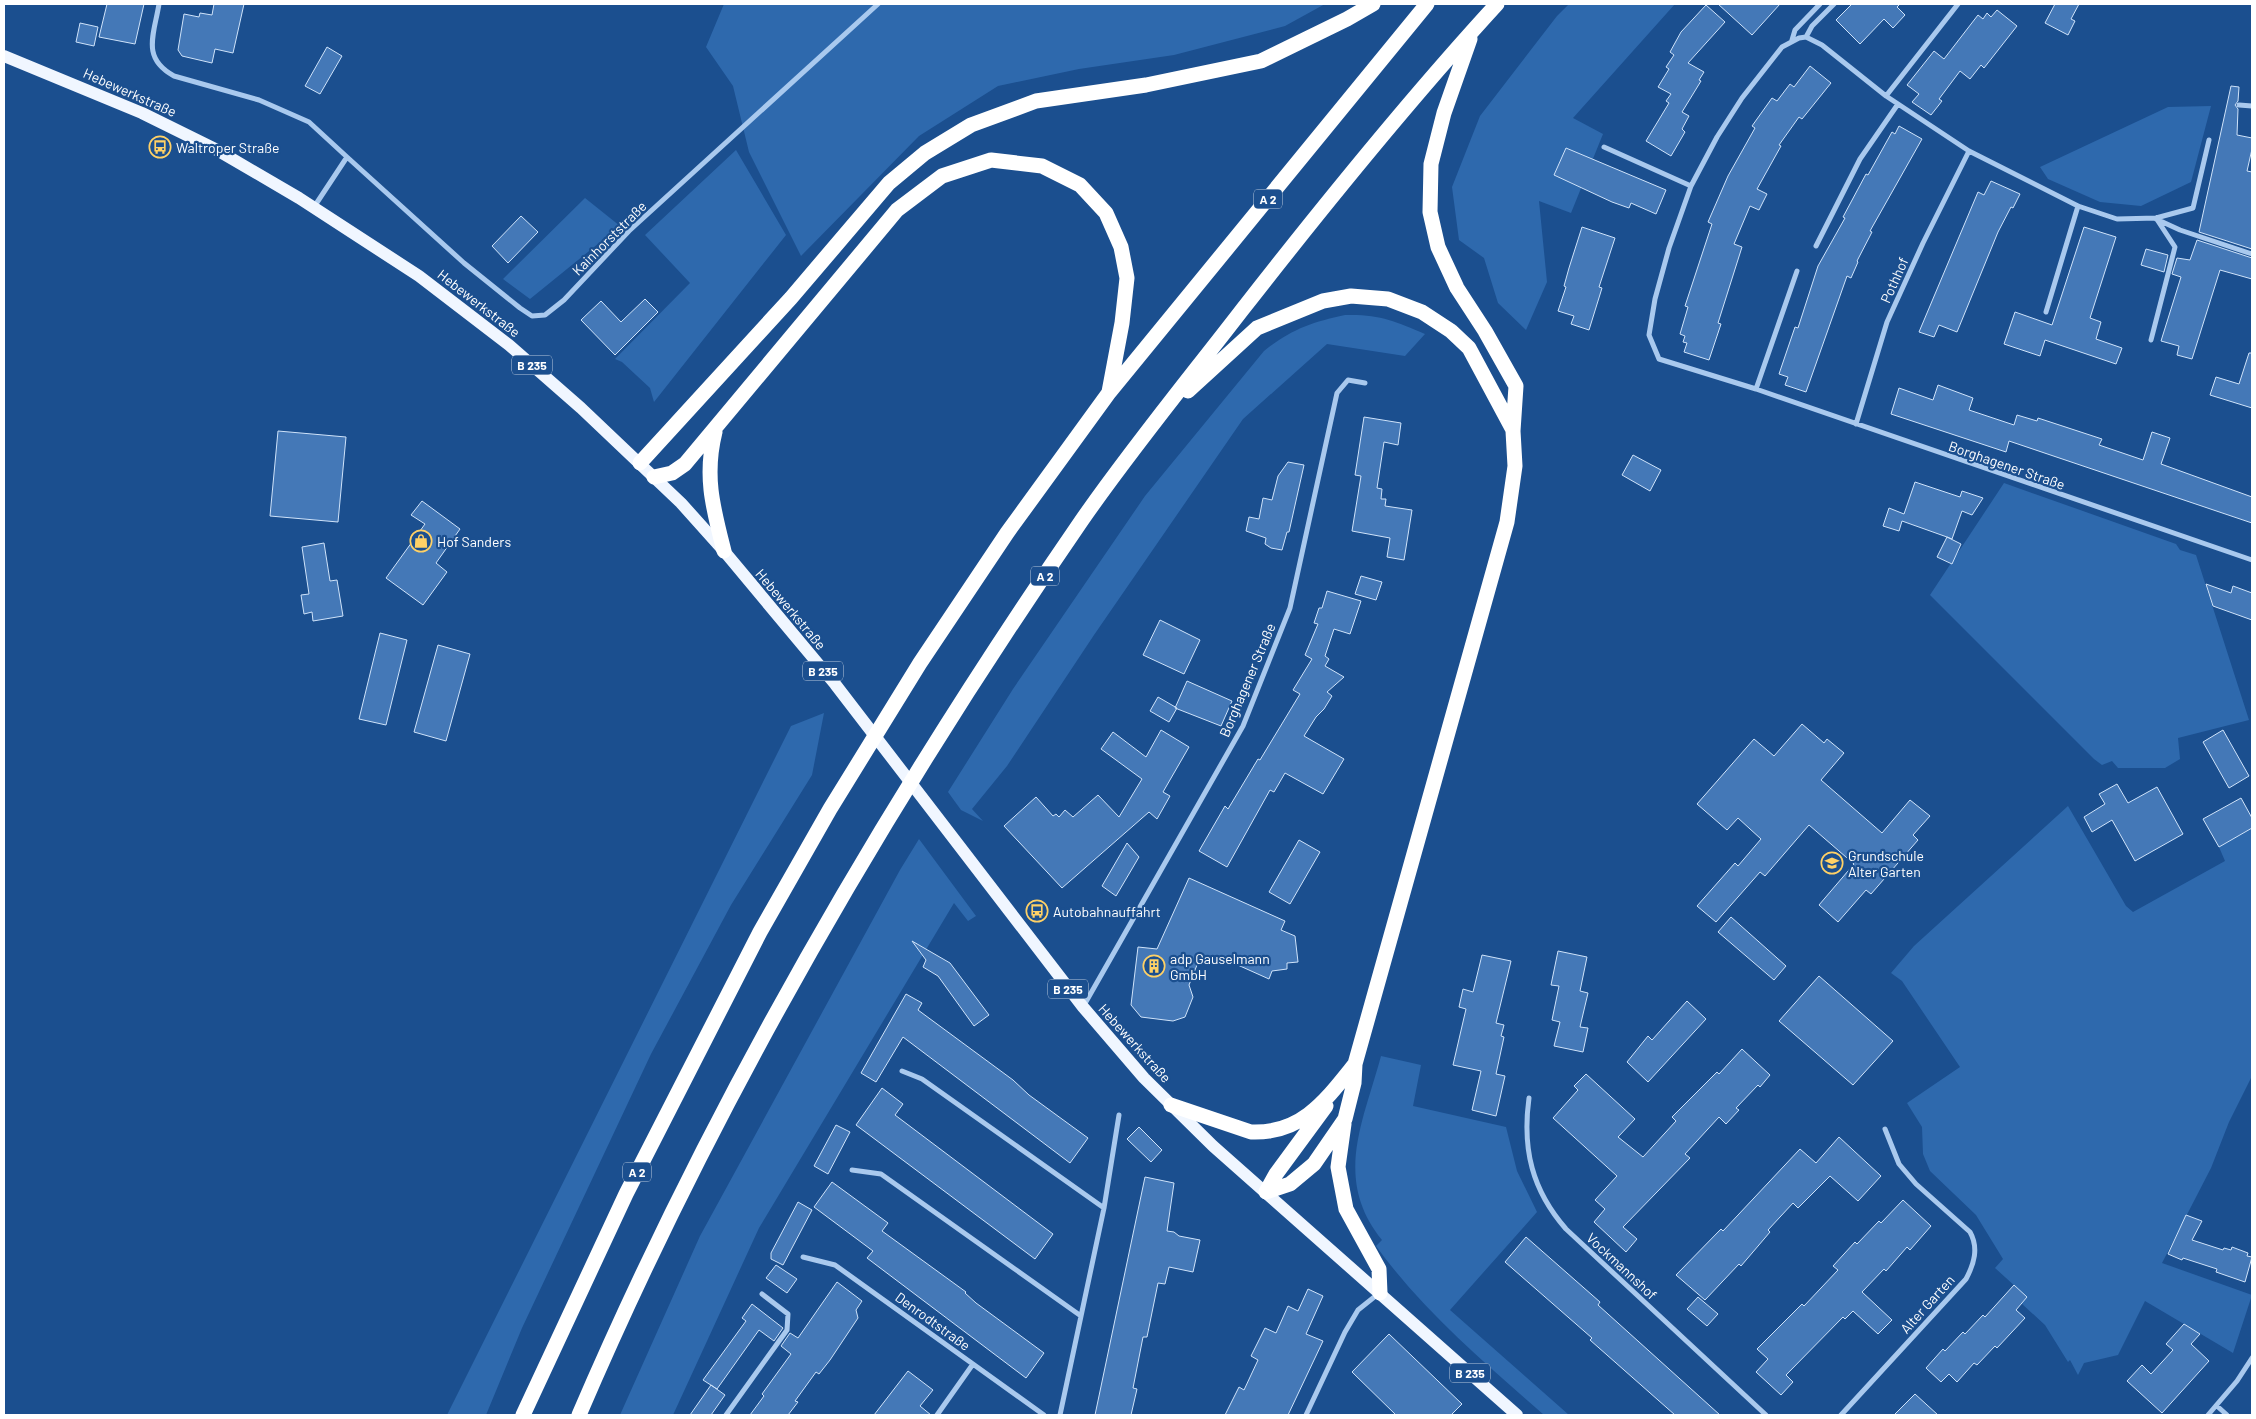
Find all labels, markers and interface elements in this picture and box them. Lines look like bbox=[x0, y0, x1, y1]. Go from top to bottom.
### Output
street label: Hebewerkstraße bbox=[81, 64, 179, 120]
bus stop icon: Waltroper Straße bbox=[148, 135, 172, 159]
place label: Waltroper Straße bbox=[176, 139, 280, 156]
road number: A 2 bbox=[1254, 190, 1282, 208]
street label: Kainhorststraße bbox=[568, 197, 650, 279]
street label: Pothhof bbox=[1876, 255, 1912, 305]
street label: Hebewerkstraße bbox=[434, 265, 524, 341]
road number: B 235 bbox=[512, 356, 552, 374]
street label: Borghagener Straße bbox=[1947, 437, 2067, 493]
shop icon: Hof Sanders bbox=[409, 529, 433, 553]
place label: Hof Sanders bbox=[437, 533, 511, 550]
street label: Hebewerkstraße bbox=[752, 565, 830, 653]
road number: A 2 bbox=[1031, 566, 1059, 586]
street label: Borghagener Straße bbox=[1215, 621, 1279, 739]
road number: B 235 bbox=[803, 661, 843, 680]
place label: Grundschule Alter Garten bbox=[1848, 847, 1924, 880]
school or university icon: Grundschule Alter Garten bbox=[1820, 851, 1844, 875]
bus stop icon: Autobahnauffahrt bbox=[1025, 899, 1049, 923]
place label: Autobahnauffahrt bbox=[1053, 903, 1161, 920]
place label: adp Gauselmann GmbH bbox=[1170, 950, 1270, 983]
building icon: adp Gauselmann GmbH bbox=[1142, 954, 1166, 978]
road number: B 235 bbox=[1048, 980, 1088, 999]
street label: Hebewerkstraße bbox=[1095, 1000, 1175, 1086]
road number: A 2 bbox=[623, 1162, 651, 1182]
street label: Vockmannshof bbox=[1583, 1229, 1661, 1303]
street label: Alter Garten bbox=[1896, 1271, 1958, 1337]
street label: Denrodtstraße bbox=[892, 1288, 974, 1354]
road number: B 235 bbox=[1450, 1364, 1490, 1382]

